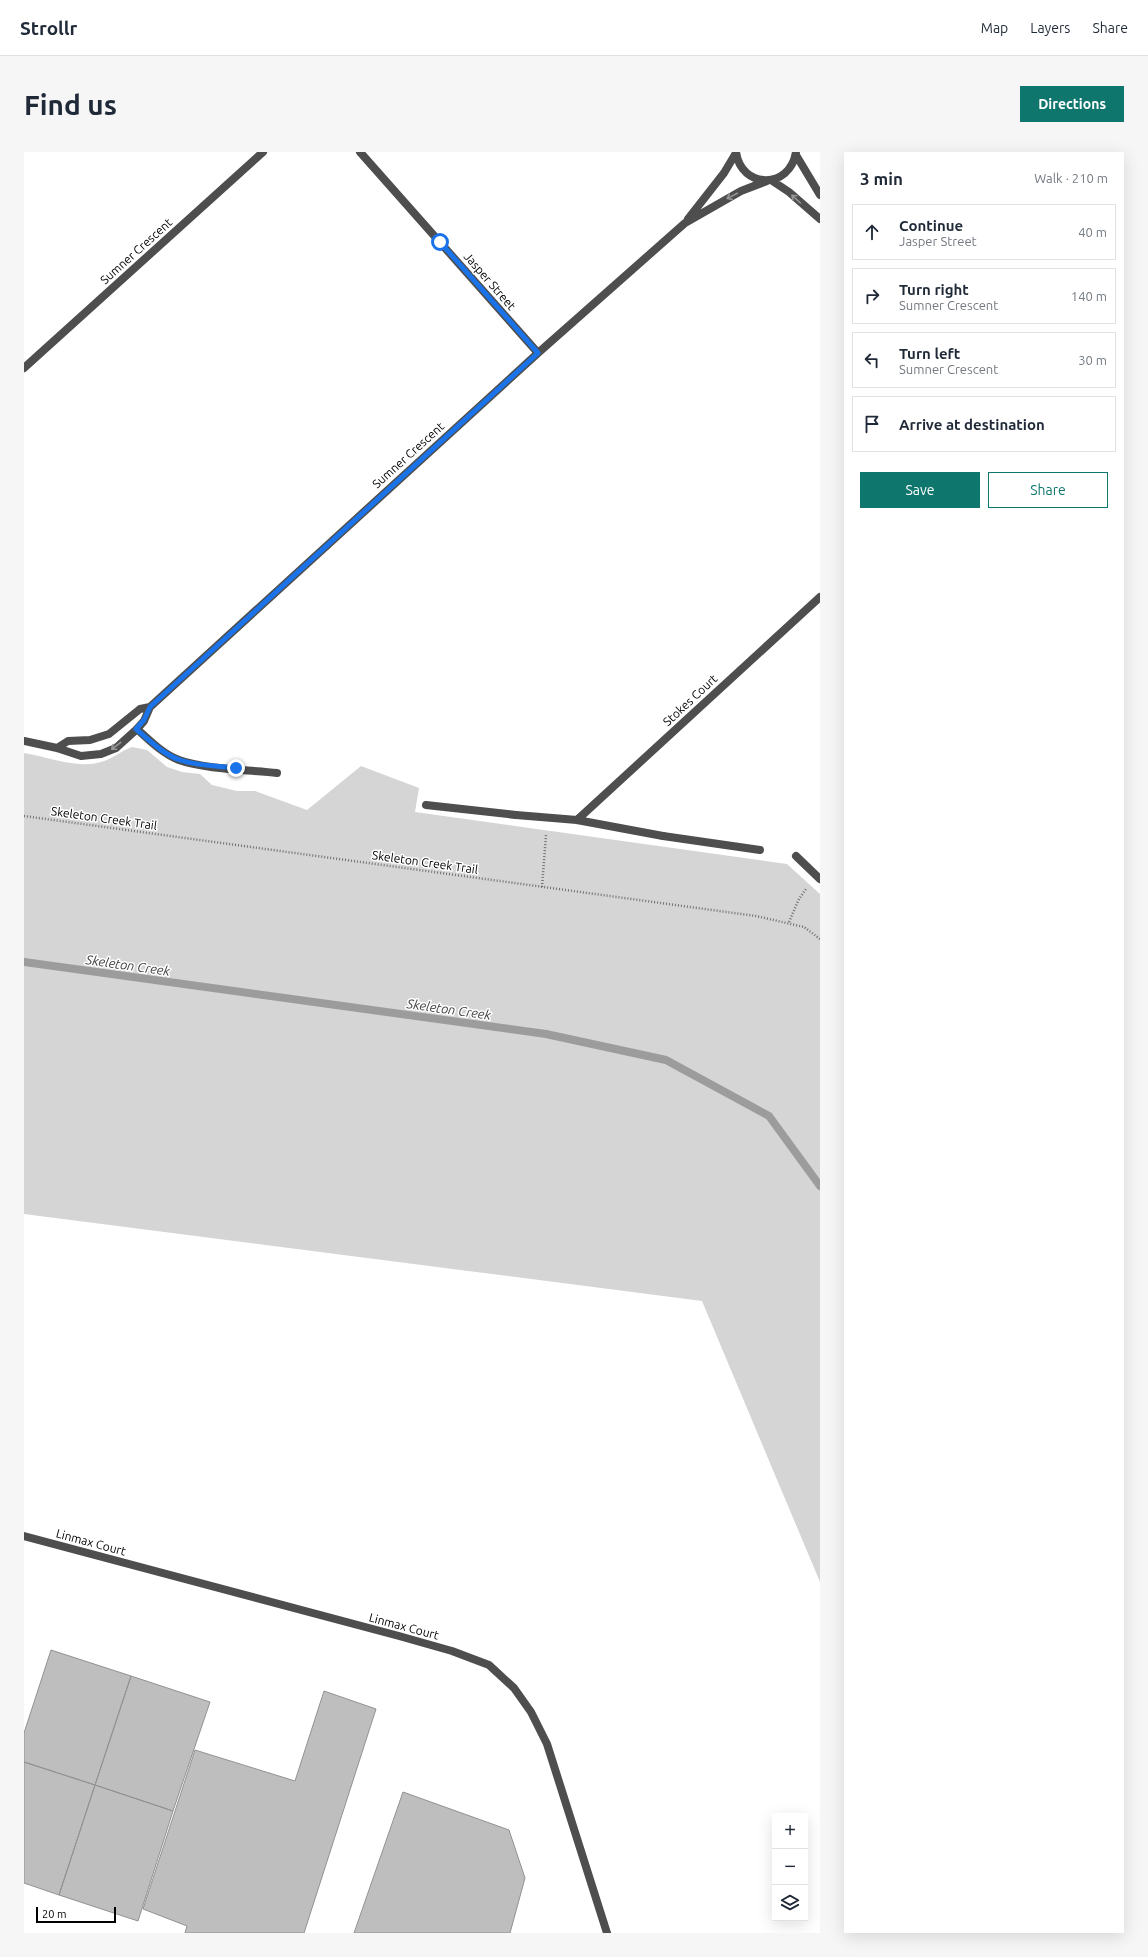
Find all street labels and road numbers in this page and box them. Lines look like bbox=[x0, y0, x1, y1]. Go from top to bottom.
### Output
street label: Sumner Crescent bbox=[98, 215, 175, 287]
street label: Jasper Street bbox=[462, 250, 519, 313]
street label: Sumner Crescent bbox=[370, 419, 447, 491]
street label: Stokes Court bbox=[660, 672, 720, 728]
street label: Skeleton Creek Trail bbox=[50, 804, 158, 832]
street label: Skeleton Creek Trail bbox=[371, 848, 479, 876]
street label: Linmax Court bbox=[55, 1526, 128, 1558]
street label: Linmax Court bbox=[368, 1610, 441, 1642]

